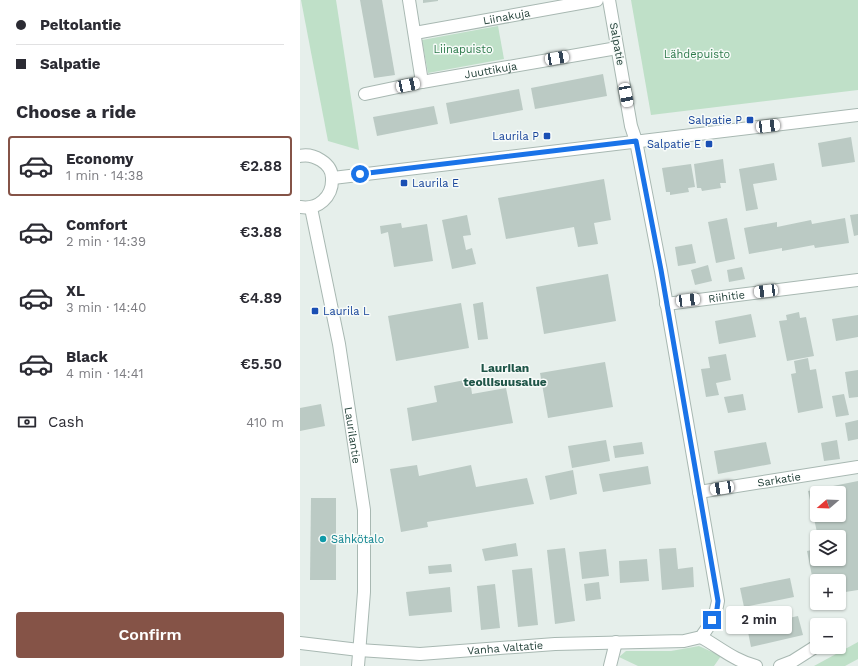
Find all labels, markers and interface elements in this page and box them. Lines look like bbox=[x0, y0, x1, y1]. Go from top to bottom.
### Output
street label: Liinakuja bbox=[482, 6, 531, 27]
text: Peltolantie bbox=[40, 16, 121, 34]
street label: Salpatie bbox=[607, 22, 627, 66]
park label: Liinapuisto bbox=[433, 43, 493, 56]
park label: Lähdepuisto bbox=[664, 48, 730, 61]
car bbox=[544, 50, 570, 66]
text: Salpatie bbox=[40, 55, 101, 73]
street label: Juuttikuja bbox=[463, 59, 518, 81]
car bbox=[395, 77, 421, 93]
car bbox=[618, 82, 634, 108]
text: Choose a ride bbox=[16, 101, 136, 122]
place label: Salpatie P bbox=[688, 114, 742, 127]
marker: Salpatie P bbox=[745, 115, 755, 125]
car bbox=[755, 119, 781, 133]
place label: Laurila P bbox=[492, 130, 539, 143]
marker: Laurila P bbox=[542, 131, 552, 141]
place label: Salpatie E bbox=[647, 138, 701, 151]
marker: Salpatie E bbox=[704, 139, 714, 149]
icon: car bbox=[18, 148, 54, 184]
text: Economy bbox=[66, 150, 133, 168]
text: €2.88 bbox=[240, 157, 282, 175]
route start bbox=[351, 165, 369, 183]
text: 1 min · 14:38 bbox=[66, 168, 143, 183]
place label: Laurila E bbox=[412, 177, 459, 190]
marker: Laurila E bbox=[399, 178, 409, 188]
icon: car bbox=[18, 214, 54, 250]
text: Comfort bbox=[66, 216, 127, 234]
text: €3.88 bbox=[240, 223, 282, 241]
text: 2 min · 14:39 bbox=[66, 234, 146, 249]
icon: car bbox=[18, 280, 54, 316]
text: XL bbox=[66, 282, 85, 300]
car bbox=[753, 284, 779, 298]
street label: Riihitie bbox=[707, 288, 746, 305]
text: €4.89 bbox=[239, 289, 282, 307]
car bbox=[675, 293, 701, 307]
text: 3 min · 14:40 bbox=[66, 300, 146, 315]
place label: Laurila L bbox=[323, 305, 370, 318]
marker: Laurila L bbox=[310, 306, 320, 316]
icon: car bbox=[18, 346, 54, 382]
text: Black bbox=[66, 348, 108, 366]
text: €5.50 bbox=[240, 355, 282, 373]
district label: Laurilan teollisuusalue bbox=[463, 361, 547, 389]
text: 4 min · 14:41 bbox=[66, 366, 143, 381]
street label: Laurilantie bbox=[342, 406, 363, 464]
icon: cash bbox=[16, 411, 38, 433]
text: Cash bbox=[48, 413, 84, 431]
text: 410 m bbox=[246, 415, 284, 430]
street label: Sarkatie bbox=[756, 470, 802, 489]
car bbox=[709, 480, 735, 496]
north arrow bbox=[810, 486, 846, 522]
map controls bbox=[810, 486, 846, 654]
button: layers bbox=[810, 530, 846, 566]
place label: Sähkötalo bbox=[331, 533, 384, 546]
marker: Sähkötalo bbox=[318, 534, 328, 544]
button: + bbox=[810, 574, 846, 610]
callout: 2 min bbox=[726, 606, 792, 634]
route end bbox=[703, 611, 721, 629]
button: Confirm bbox=[16, 612, 284, 658]
text: 2 min bbox=[741, 612, 777, 627]
button: − bbox=[810, 618, 846, 654]
street label: Vanha Valtatie bbox=[467, 638, 544, 657]

